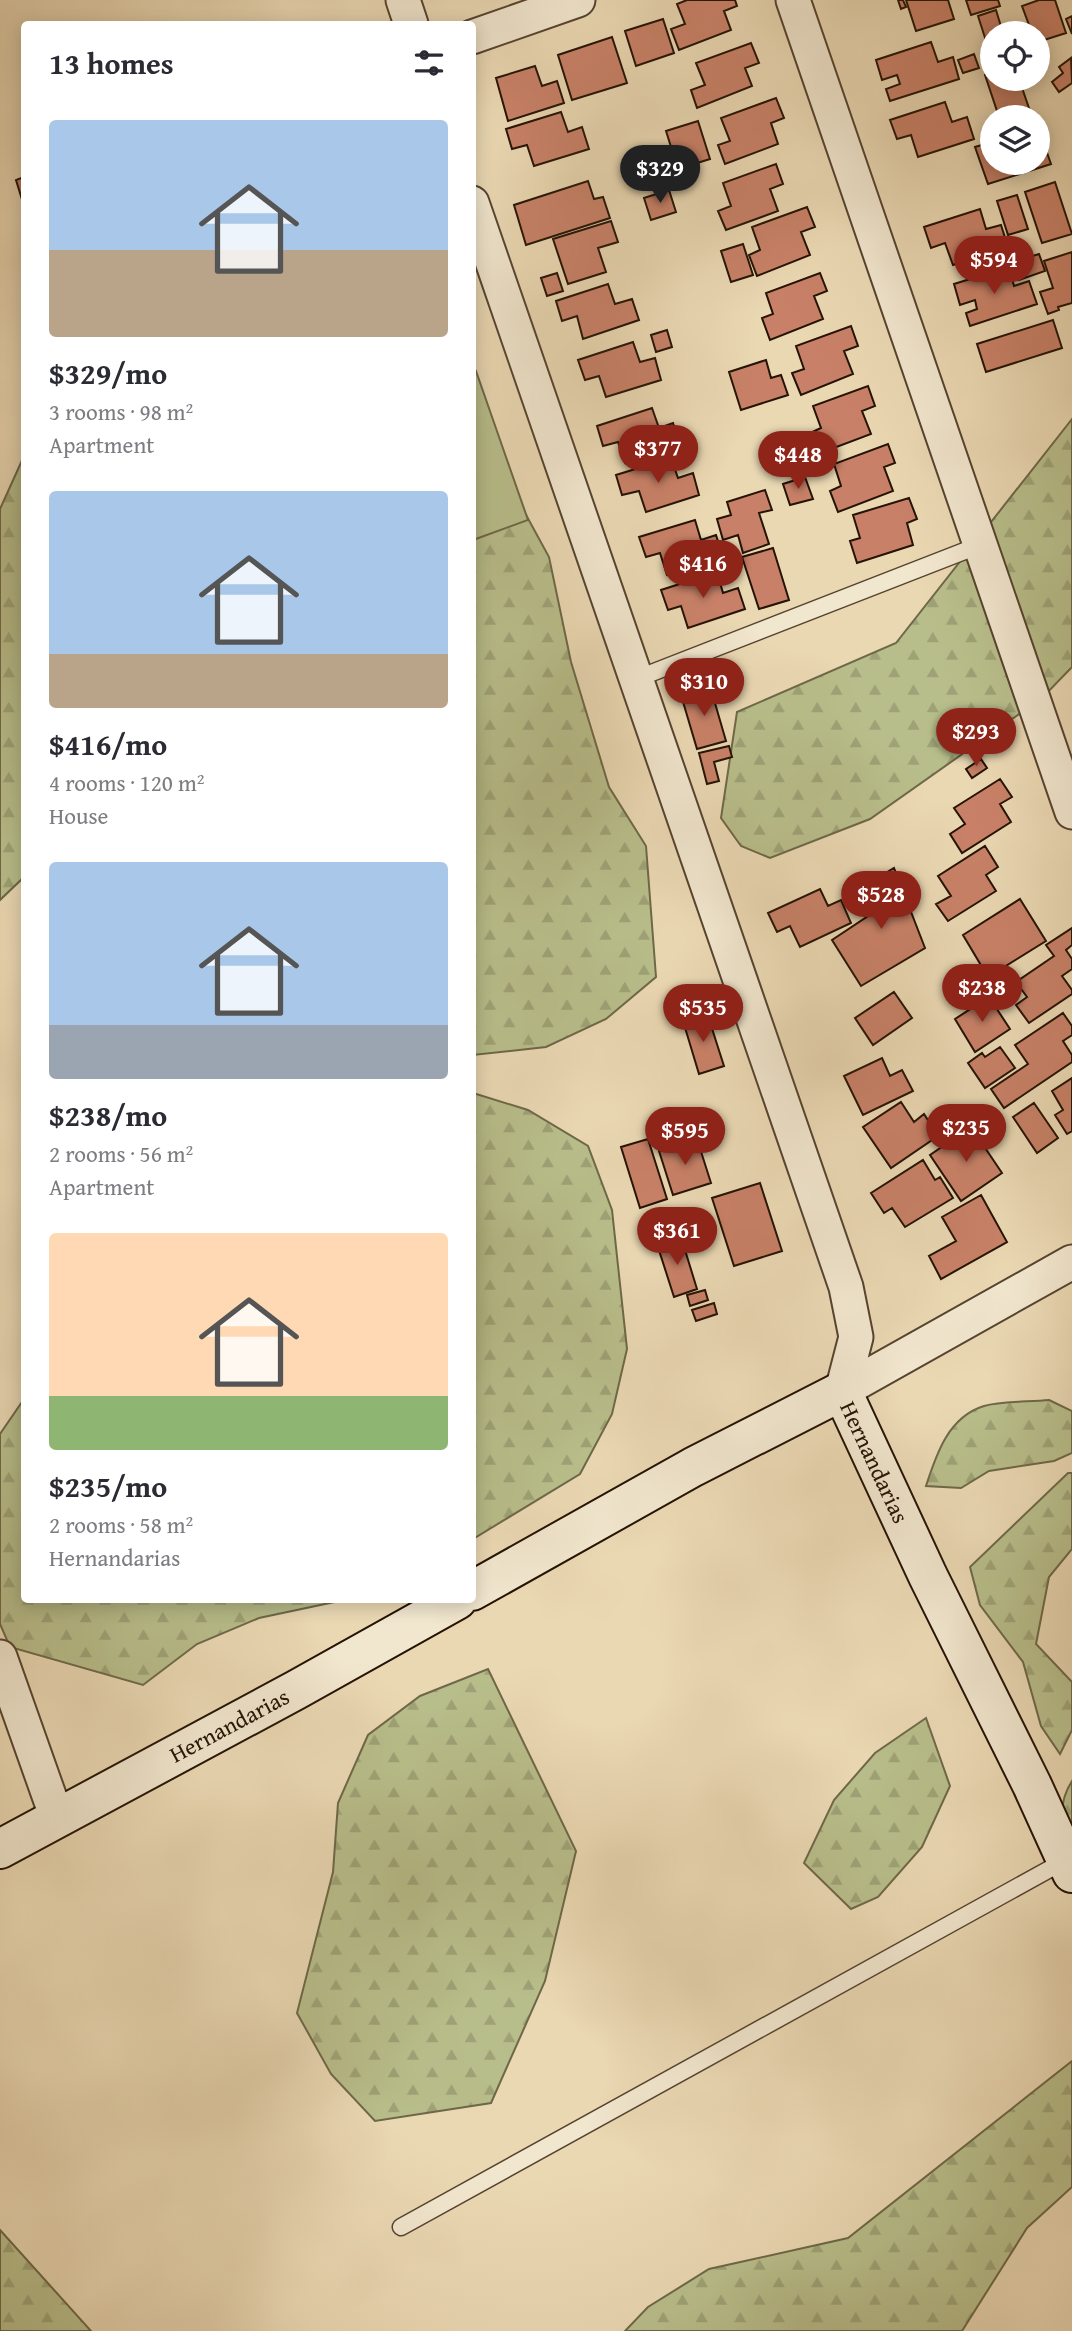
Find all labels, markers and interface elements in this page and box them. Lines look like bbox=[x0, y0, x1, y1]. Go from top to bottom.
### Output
map controls bbox=[980, 21, 1050, 175]
button: locate bbox=[980, 21, 1050, 91]
text: 13 homes bbox=[49, 41, 174, 85]
icon: filters bbox=[410, 44, 448, 82]
button: layers bbox=[980, 105, 1050, 175]
pin: $329 bbox=[619, 146, 701, 205]
text: $329 bbox=[636, 151, 684, 184]
icon: home bbox=[186, 166, 312, 292]
pin: $594 bbox=[953, 236, 1035, 296]
text: $594 bbox=[970, 242, 1018, 275]
text: $329/mo bbox=[49, 351, 167, 395]
text: 3 rooms · 98 m² bbox=[49, 395, 193, 428]
pin: $377 bbox=[617, 426, 699, 485]
text: Apartment bbox=[49, 428, 154, 461]
text: $377 bbox=[634, 431, 682, 464]
pin: $448 bbox=[757, 432, 839, 491]
text: $448 bbox=[774, 437, 822, 470]
icon: home bbox=[186, 537, 312, 663]
pin: $416 bbox=[662, 540, 744, 600]
text: $416 bbox=[679, 546, 727, 579]
pin: $310 bbox=[663, 658, 745, 718]
text: $310 bbox=[680, 664, 728, 697]
pin: $293 bbox=[935, 708, 1017, 768]
text: $293 bbox=[952, 714, 1000, 747]
text: $416/mo bbox=[49, 722, 167, 766]
text: 4 rooms · 120 m² bbox=[49, 766, 204, 799]
text: House bbox=[49, 799, 108, 832]
pin: $528 bbox=[840, 872, 922, 931]
text: $528 bbox=[857, 877, 905, 910]
icon: home bbox=[186, 908, 312, 1034]
pin: $238 bbox=[941, 964, 1023, 1024]
text: $238 bbox=[958, 970, 1006, 1003]
pin: $535 bbox=[662, 984, 744, 1044]
text: $535 bbox=[679, 990, 727, 1023]
text: $238/mo bbox=[49, 1093, 167, 1137]
pin: $235 bbox=[925, 1104, 1007, 1164]
pin: $595 bbox=[644, 1108, 726, 1167]
text: $235 bbox=[942, 1110, 990, 1143]
text: $595 bbox=[661, 1113, 709, 1146]
text: 2 rooms · 56 m² bbox=[49, 1137, 193, 1170]
text: Apartment bbox=[49, 1170, 154, 1203]
pin: $361 bbox=[636, 1208, 718, 1267]
text: $361 bbox=[653, 1213, 701, 1246]
icon: home bbox=[186, 1279, 312, 1405]
street label: Hernandarias bbox=[832, 1396, 918, 1528]
text: $235/mo bbox=[49, 1464, 167, 1508]
text: 2 rooms · 58 m² bbox=[49, 1508, 193, 1541]
text: Hernandarias bbox=[49, 1541, 180, 1574]
street label: Hernandarias bbox=[163, 1680, 295, 1770]

